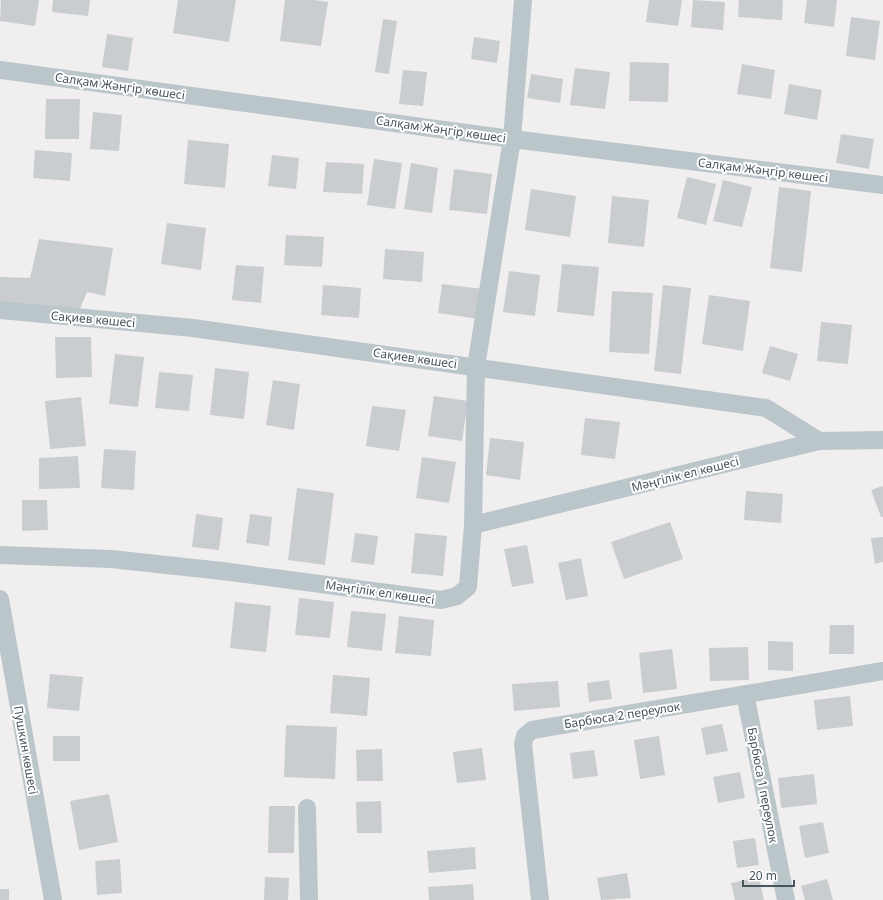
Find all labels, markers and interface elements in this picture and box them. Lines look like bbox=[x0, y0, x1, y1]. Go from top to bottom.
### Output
street label: Салқам Жәңгір көшесі bbox=[54, 68, 186, 104]
street label: Салқам Жәңгір көшесі bbox=[375, 111, 507, 147]
street label: Салқам Жәңгір көшесі bbox=[697, 154, 829, 186]
street label: Сақиев көшесі bbox=[50, 307, 136, 331]
street label: Сақиев көшесі bbox=[372, 344, 458, 372]
street label: Мәңгілік ел көшесі bbox=[630, 452, 740, 496]
street label: Мәңгілік ел көшесі bbox=[324, 576, 436, 608]
street label: Барбюса 2 переулок bbox=[563, 697, 682, 733]
street label: Пушкин көшесі bbox=[10, 704, 42, 796]
street label: Барбюса 1 переулок bbox=[743, 726, 783, 845]
scale bar bbox=[743, 862, 794, 888]
text: 20 m bbox=[749, 867, 777, 884]

